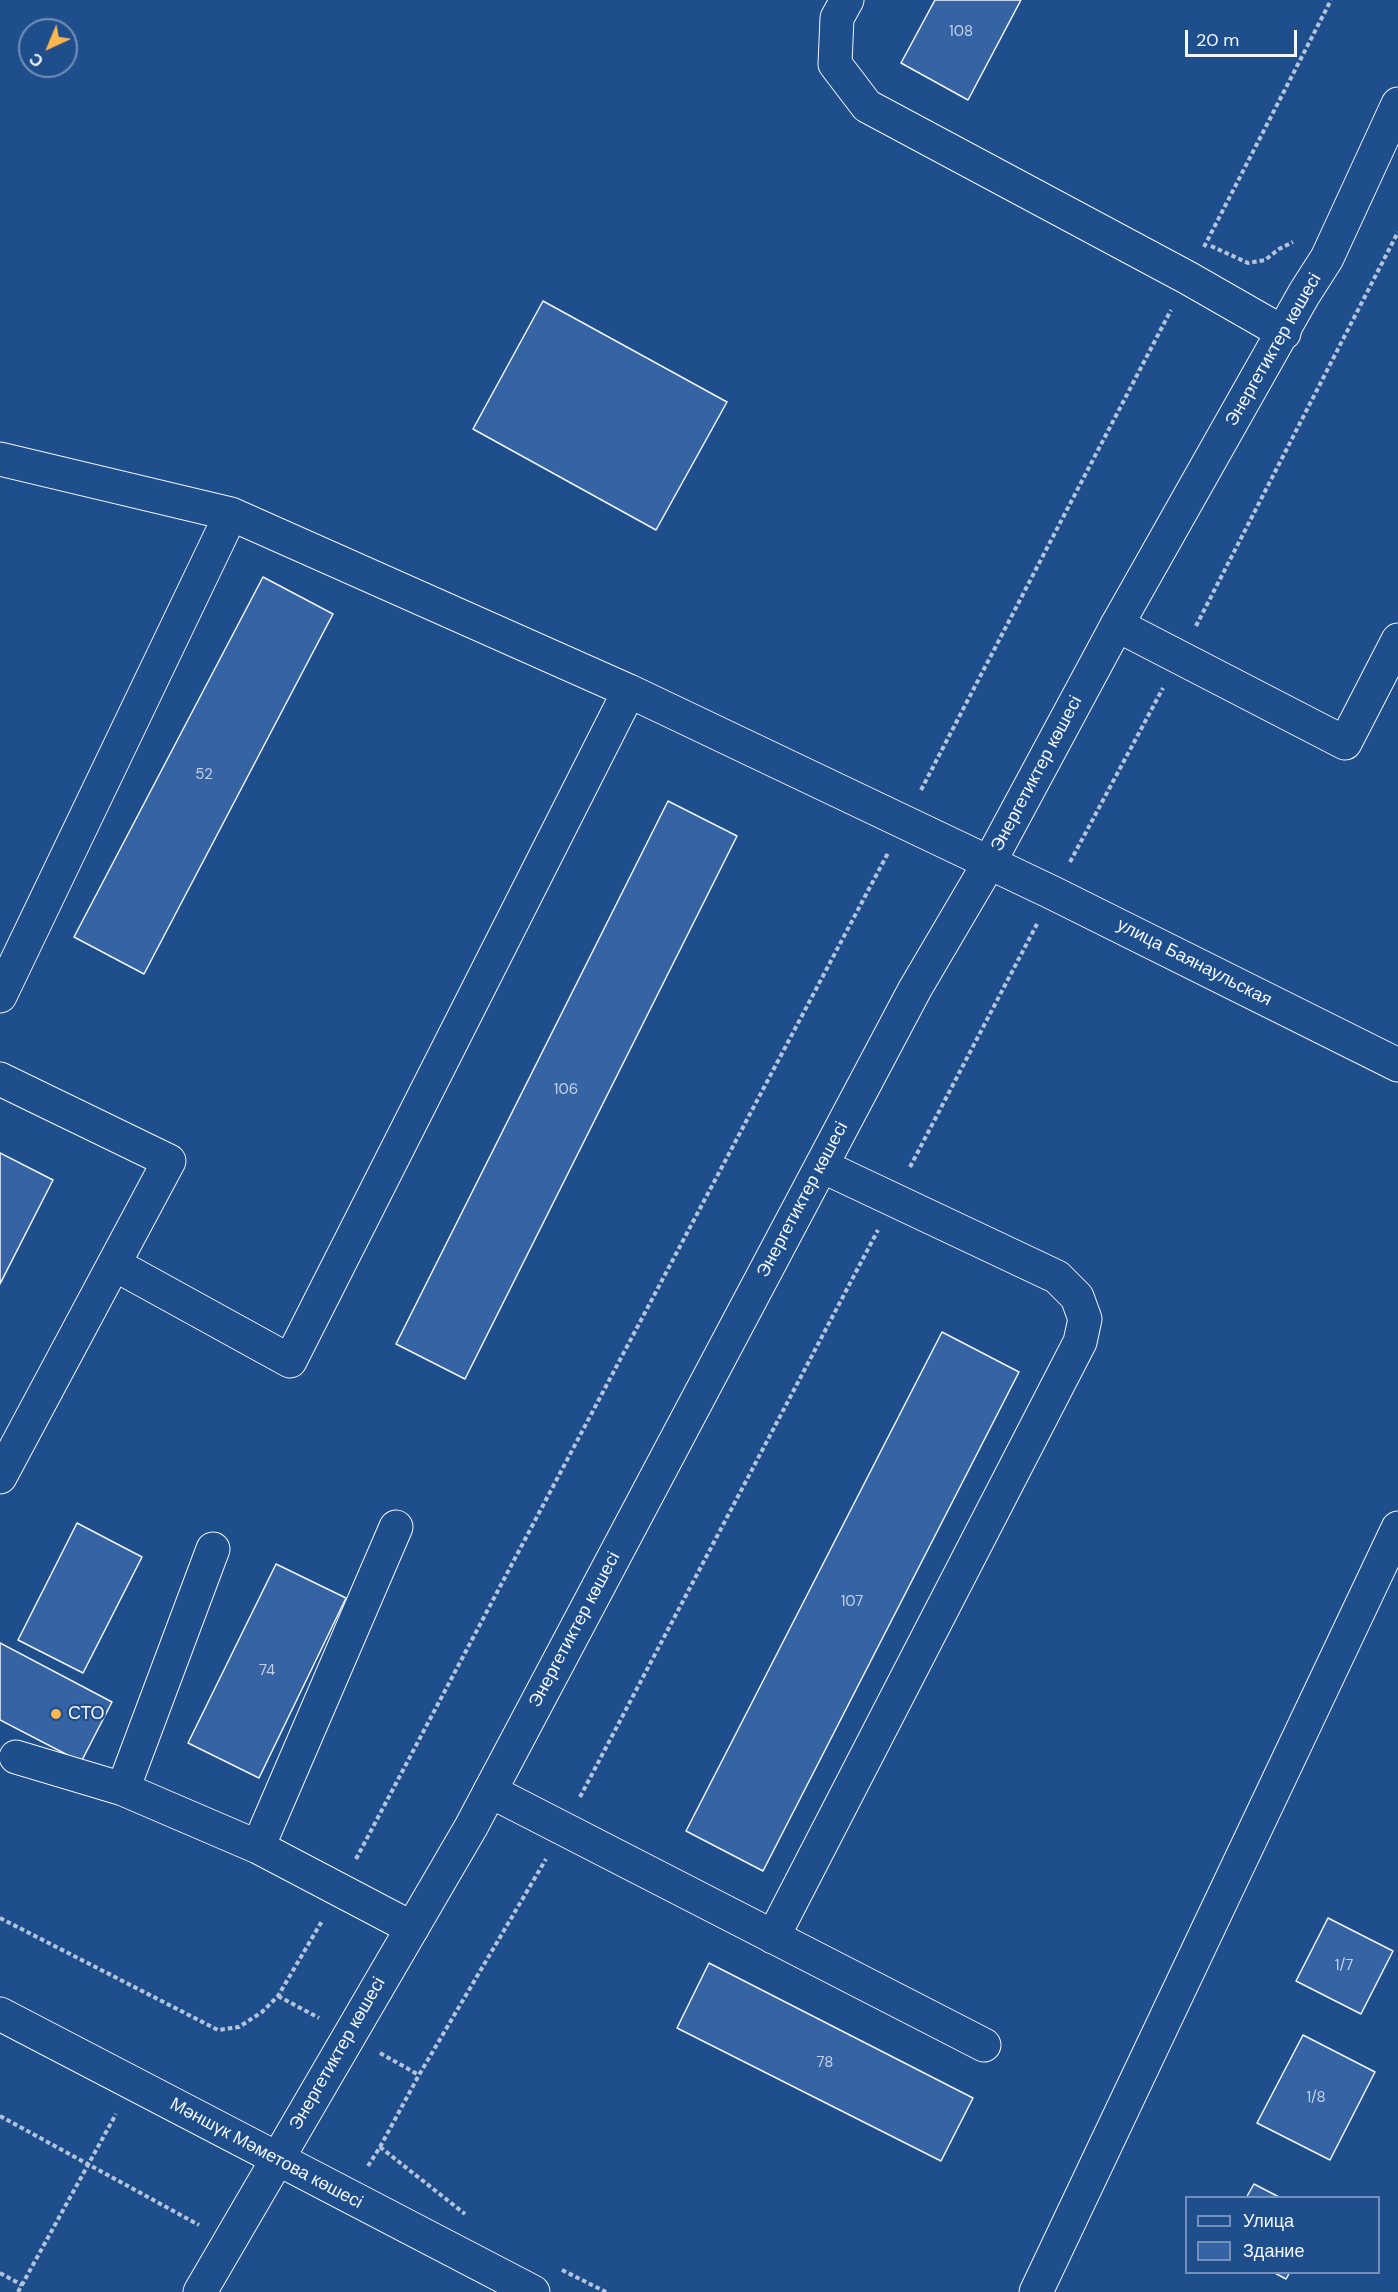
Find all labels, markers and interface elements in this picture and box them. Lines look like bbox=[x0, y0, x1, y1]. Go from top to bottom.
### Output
north arrow bbox=[18, 18, 78, 78]
scale bar bbox=[1188, 18, 1300, 56]
house number: 108 bbox=[949, 23, 973, 41]
text: 20 m bbox=[1196, 28, 1239, 52]
text: С bbox=[25, 48, 48, 71]
street label: Энергетиктер көшесі bbox=[1221, 270, 1327, 430]
street label: Энергетиктер көшесі bbox=[987, 693, 1087, 855]
house number: 52 bbox=[195, 766, 213, 784]
street label: улица Баянаульская bbox=[1113, 915, 1275, 1011]
house number: 106 bbox=[554, 1081, 578, 1099]
street label: Энергетиктер көшесі bbox=[753, 1119, 853, 1281]
street label: Энергетиктер көшесі bbox=[525, 1549, 625, 1711]
house number: 107 bbox=[841, 1593, 863, 1611]
house number: 74 bbox=[259, 1662, 275, 1680]
place label: СТО bbox=[68, 1703, 105, 1725]
marker: СТО bbox=[49, 1707, 63, 1721]
house number: 1/7 bbox=[1335, 1957, 1353, 1975]
street label: Энергетиктер көшесі bbox=[285, 1974, 391, 2134]
house number: 78 bbox=[817, 2054, 833, 2072]
house number: 1/8 bbox=[1306, 2089, 1326, 2107]
street label: Мәншүк Мәметова көшесі bbox=[166, 2094, 366, 2214]
legend bbox=[1185, 2196, 1380, 2274]
text: Улица bbox=[1243, 2209, 1294, 2233]
text: Здание bbox=[1243, 2239, 1304, 2263]

